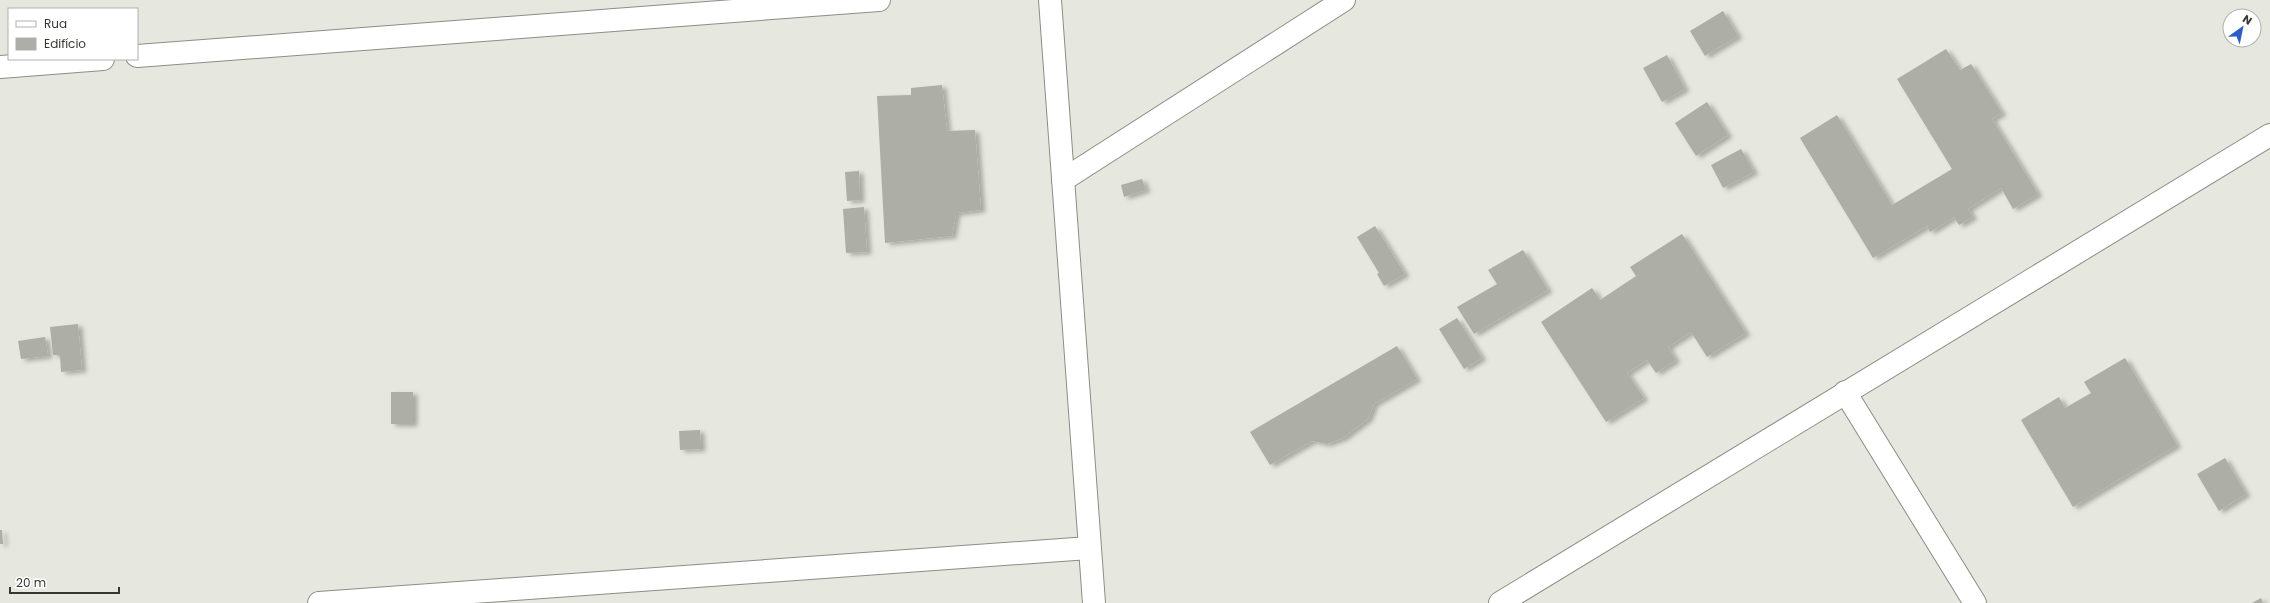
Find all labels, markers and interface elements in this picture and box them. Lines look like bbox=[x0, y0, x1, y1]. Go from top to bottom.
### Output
legend bbox=[8, 8, 138, 60]
north arrow bbox=[2222, 8, 2262, 48]
text: N bbox=[2240, 11, 2255, 29]
text: Rua bbox=[44, 15, 67, 32]
text: Edifício bbox=[44, 35, 86, 52]
scale bar bbox=[10, 569, 119, 595]
text: 20 m bbox=[16, 574, 46, 591]

